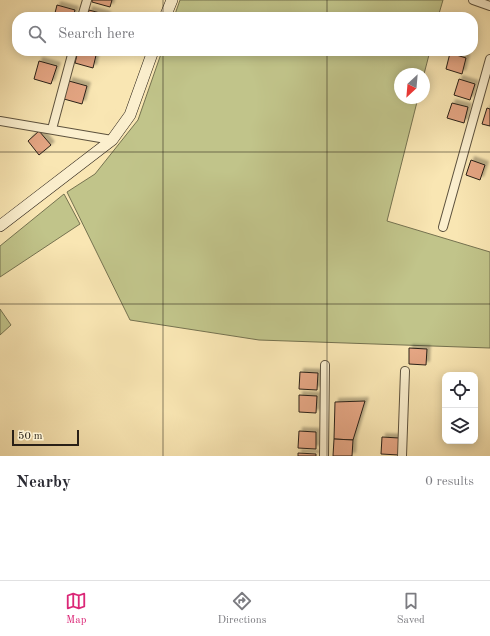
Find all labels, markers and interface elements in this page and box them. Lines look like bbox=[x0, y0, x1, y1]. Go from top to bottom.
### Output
search box bbox=[12, 12, 478, 56]
icon: search bbox=[26, 23, 48, 45]
text: Search here bbox=[58, 27, 135, 42]
north arrow bbox=[394, 68, 430, 104]
map controls bbox=[442, 372, 478, 444]
button: locate bbox=[442, 372, 478, 408]
button: layers bbox=[442, 408, 478, 444]
scale bar bbox=[12, 428, 79, 447]
text: 50 m bbox=[18, 431, 43, 442]
text: Nearby bbox=[16, 474, 71, 491]
text: 0 results bbox=[425, 475, 474, 488]
tab: Map bbox=[65, 590, 87, 628]
tab: Directions bbox=[218, 590, 266, 628]
tab: Saved bbox=[397, 590, 425, 628]

